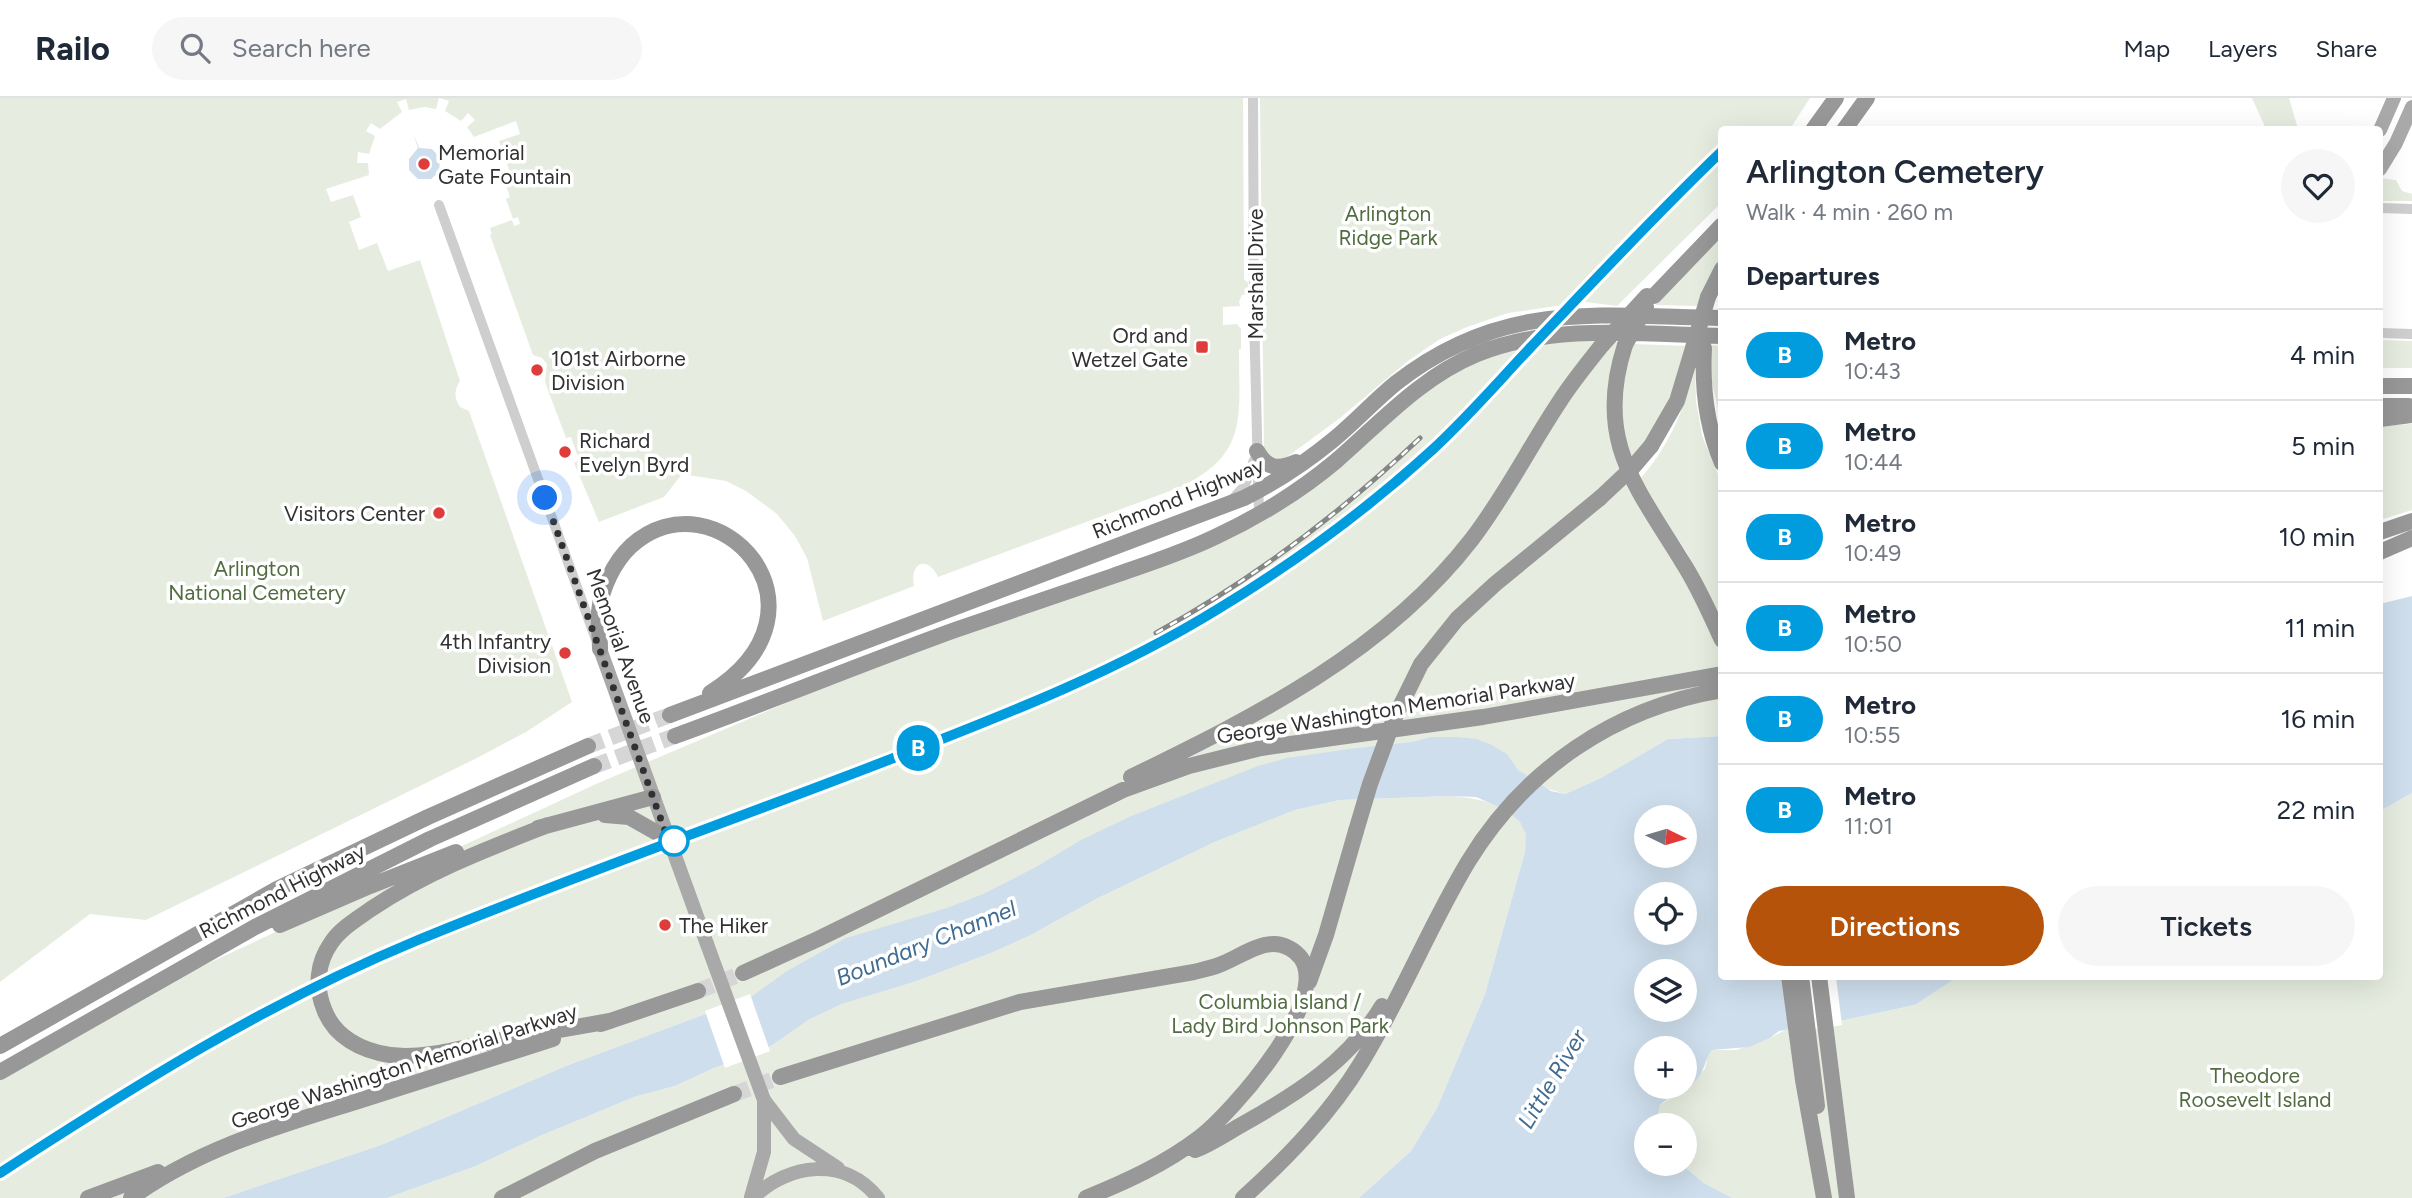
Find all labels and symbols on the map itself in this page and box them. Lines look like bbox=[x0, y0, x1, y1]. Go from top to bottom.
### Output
place label: Memorial Gate Fountain bbox=[438, 140, 571, 189]
marker: Memorial Gate Fountain bbox=[416, 156, 432, 172]
park label: Arlington Ridge Park bbox=[1338, 201, 1438, 250]
street label: Marshall Drive bbox=[1243, 209, 1268, 339]
place label: Ord and Wetzel Gate bbox=[1072, 323, 1188, 372]
marker: Ord and Wetzel Gate bbox=[1194, 339, 1210, 355]
place label: 101st Airborne Division bbox=[551, 346, 686, 395]
marker: 101st Airborne Division bbox=[529, 362, 545, 378]
place label: Richard Evelyn Byrd bbox=[579, 428, 689, 477]
marker: Richard Evelyn Byrd bbox=[557, 444, 573, 460]
street label: Richmond Highway bbox=[1089, 452, 1267, 544]
your location bbox=[527, 480, 562, 515]
place label: Visitors Center bbox=[284, 501, 425, 526]
marker: Visitors Center bbox=[431, 505, 447, 521]
park label: Arlington National Cemetery bbox=[168, 556, 346, 605]
street label: Memorial Avenue bbox=[581, 565, 661, 727]
place label: 4th Infantry Division bbox=[440, 629, 551, 678]
marker: 4th Infantry Division bbox=[557, 645, 573, 661]
street label: George Washington Memorial Parkway bbox=[1215, 667, 1577, 749]
line badge: B bbox=[895, 725, 941, 771]
north arrow bbox=[1634, 805, 1698, 868]
unlabelled marker bbox=[659, 826, 689, 856]
street label: Richmond Highway bbox=[195, 838, 369, 944]
water label: Boundary Channel bbox=[832, 894, 1021, 992]
place label: The Hiker bbox=[679, 913, 768, 938]
marker: The Hiker bbox=[657, 917, 673, 933]
park label: Columbia Island / Lady Bird Johnson Park bbox=[1171, 989, 1390, 1038]
street label: George Washington Memorial Parkway bbox=[228, 998, 580, 1134]
water label: Little River bbox=[1512, 1023, 1593, 1134]
park label: Theodore Roosevelt Island bbox=[2178, 1063, 2332, 1112]

